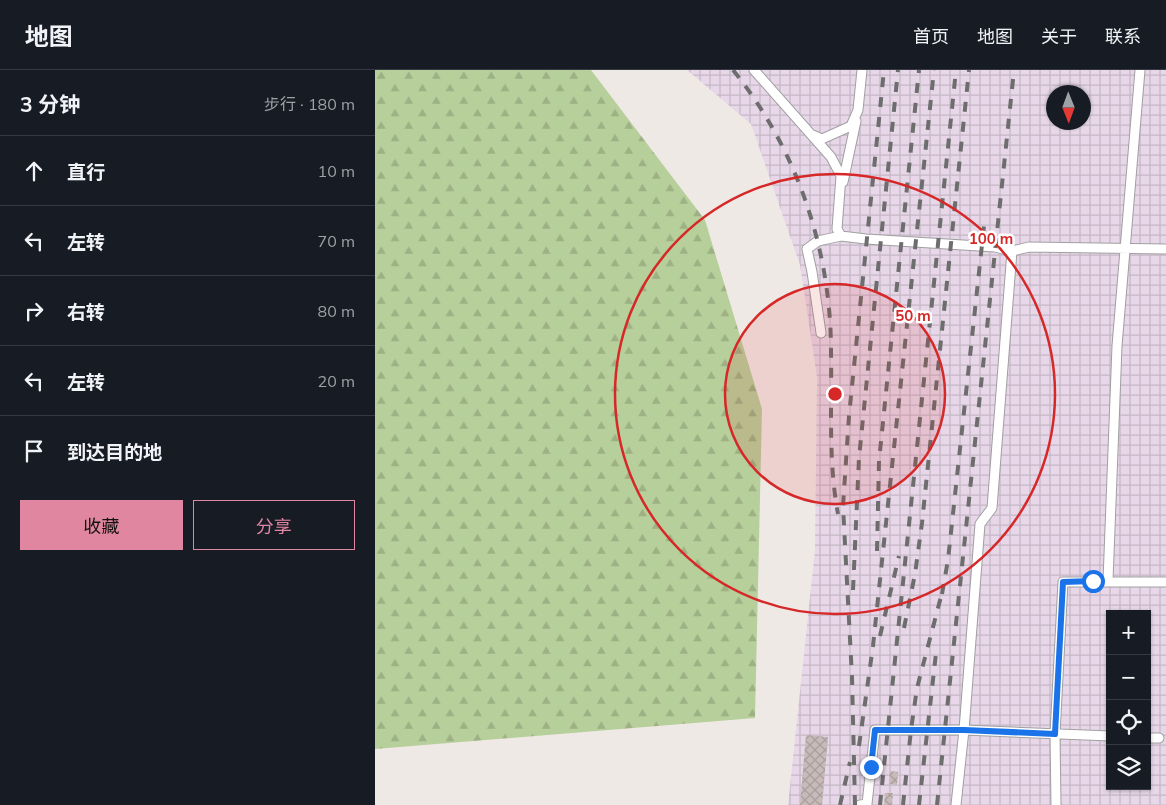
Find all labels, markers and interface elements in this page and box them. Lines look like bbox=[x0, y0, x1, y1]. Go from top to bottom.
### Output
text: 地图 bbox=[25, 21, 73, 51]
text: 首页 bbox=[913, 25, 949, 48]
text: 地图 bbox=[977, 25, 1013, 48]
text: 关于 bbox=[1041, 25, 1077, 48]
text: 联系 bbox=[1105, 25, 1141, 48]
north arrow bbox=[1046, 85, 1091, 130]
text: 3 分钟 bbox=[20, 91, 80, 117]
text: 步行 · 180 m bbox=[264, 94, 355, 114]
icon: ahead bbox=[20, 157, 48, 185]
text: 直行 bbox=[67, 160, 105, 184]
text: 10 m bbox=[318, 161, 355, 181]
icon: left bbox=[20, 227, 48, 255]
text: 100 m bbox=[969, 229, 1013, 248]
text: 左转 bbox=[67, 230, 105, 254]
text: 70 m bbox=[318, 231, 355, 251]
icon: right bbox=[20, 297, 48, 325]
text: 右转 bbox=[67, 300, 105, 324]
text: 80 m bbox=[318, 301, 355, 321]
text: 50 m bbox=[895, 306, 931, 325]
icon: left bbox=[20, 367, 48, 395]
text: 左转 bbox=[67, 370, 105, 394]
text: 20 m bbox=[318, 371, 355, 391]
centre of rings bbox=[826, 385, 844, 403]
icon: arrive bbox=[20, 437, 48, 465]
text: 到达目的地 bbox=[67, 440, 162, 464]
button: 收藏 bbox=[20, 500, 183, 550]
button: 分享 bbox=[193, 500, 355, 550]
route start bbox=[1082, 570, 1105, 593]
map controls bbox=[1106, 610, 1151, 790]
button: + bbox=[1106, 610, 1151, 655]
button: − bbox=[1106, 655, 1151, 700]
button: locate bbox=[1106, 700, 1151, 745]
button: layers bbox=[1106, 745, 1151, 790]
route end bbox=[860, 756, 883, 779]

